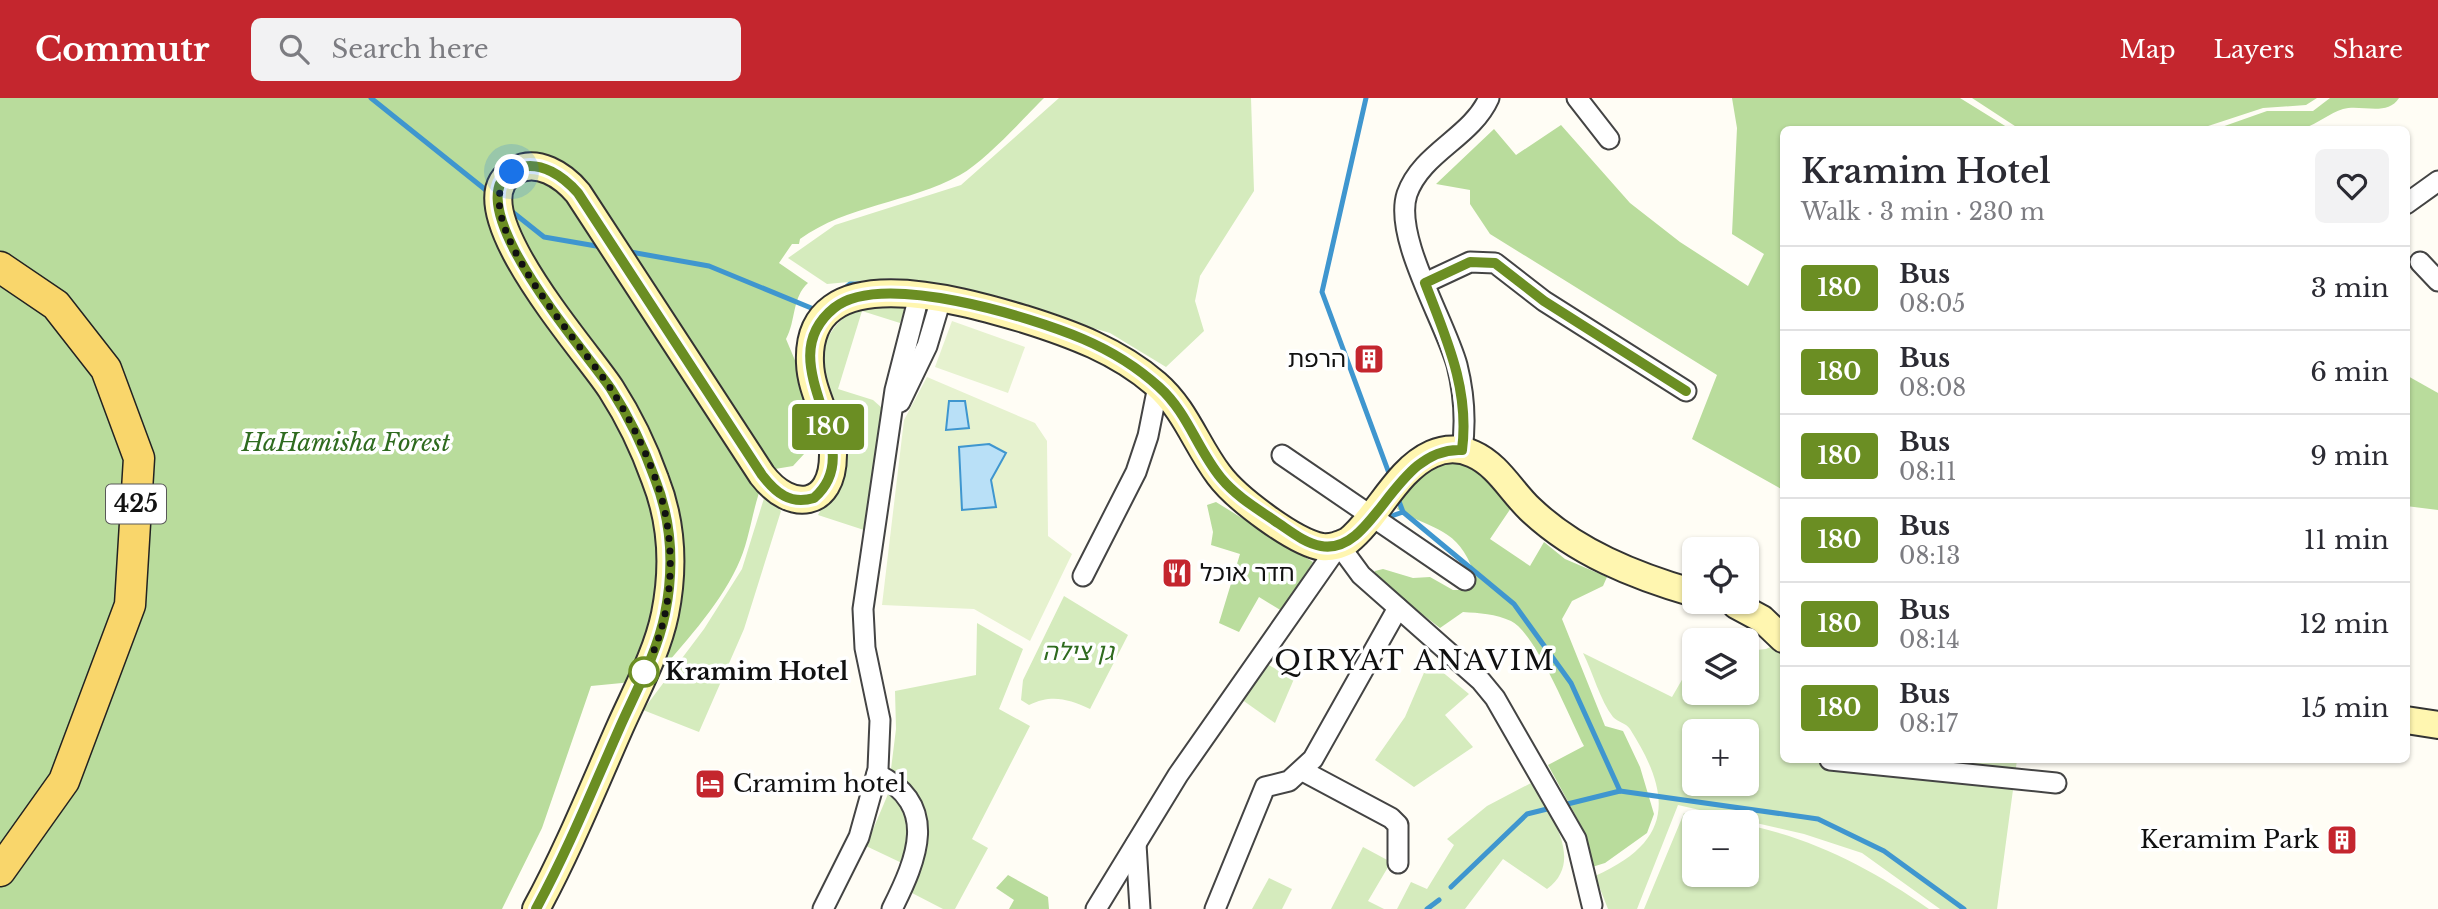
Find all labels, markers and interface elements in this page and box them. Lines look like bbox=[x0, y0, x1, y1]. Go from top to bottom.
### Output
search box bbox=[251, 18, 741, 81]
text: Commutr bbox=[35, 29, 209, 70]
icon: search bbox=[275, 30, 313, 68]
text: Search here bbox=[331, 33, 489, 65]
text: Map bbox=[2120, 35, 2176, 64]
text: Layers bbox=[2214, 35, 2295, 64]
text: Share bbox=[2333, 35, 2403, 64]
button: heart bbox=[2315, 149, 2389, 223]
text: Kramim Hotel bbox=[1801, 151, 2051, 192]
your location bbox=[494, 154, 529, 189]
text: Walk · 3 min · 230 m bbox=[1801, 198, 2045, 226]
text: Bus bbox=[1899, 258, 1950, 290]
text: 3 min bbox=[2311, 272, 2389, 304]
text: 180 bbox=[1818, 273, 1861, 302]
text: 08:05 bbox=[1899, 290, 1965, 318]
building icon: הרפת bbox=[1352, 342, 1386, 376]
text: Bus bbox=[1899, 342, 1950, 374]
place label: הרפת bbox=[1288, 344, 1346, 373]
text: 6 min bbox=[2310, 356, 2389, 388]
text: 180 bbox=[1818, 357, 1861, 386]
text: 08:08 bbox=[1899, 374, 1966, 402]
line badge: 180 bbox=[788, 404, 868, 450]
text: 180 bbox=[806, 412, 850, 441]
text: Bus bbox=[1899, 426, 1950, 458]
park label: HaHamisha Forest bbox=[241, 428, 450, 457]
text: 9 min bbox=[2310, 440, 2389, 472]
text: 180 bbox=[1818, 441, 1861, 470]
text: 08:11 bbox=[1899, 458, 1956, 486]
road number: 425 bbox=[106, 484, 166, 524]
text: Bus bbox=[1899, 510, 1950, 542]
text: 11 min bbox=[2304, 524, 2389, 556]
text: 180 bbox=[1818, 525, 1861, 554]
map controls bbox=[1682, 537, 1759, 887]
button: locate bbox=[1682, 537, 1759, 614]
text: 08:13 bbox=[1899, 542, 1960, 570]
restaurant icon: חדר אוכל bbox=[1160, 556, 1194, 590]
place label: חדר אוכל bbox=[1200, 558, 1295, 587]
text: Bus bbox=[1899, 594, 1950, 626]
text: 12 min bbox=[2299, 608, 2389, 640]
text: 180 bbox=[1818, 609, 1861, 638]
text: 08:14 bbox=[1899, 626, 1960, 654]
button: layers bbox=[1682, 628, 1759, 705]
park label: גן צילה bbox=[1043, 637, 1116, 666]
district label: QIRYAT ANAVIM bbox=[1274, 643, 1556, 678]
marker: Kramim Hotel bbox=[629, 657, 659, 687]
place label: Kramim Hotel bbox=[665, 657, 849, 686]
text: Bus bbox=[1899, 678, 1950, 710]
text: 15 min bbox=[2300, 692, 2389, 724]
text: 180 bbox=[1818, 693, 1861, 722]
text: 08:17 bbox=[1899, 710, 1958, 738]
button: + bbox=[1682, 719, 1759, 796]
hotel icon: Cramim hotel bbox=[693, 767, 727, 801]
place label: Cramim hotel bbox=[733, 769, 907, 798]
button: − bbox=[1682, 810, 1759, 887]
building icon: Keramim Park bbox=[2325, 823, 2359, 857]
place label: Keramim Park bbox=[2140, 825, 2319, 854]

